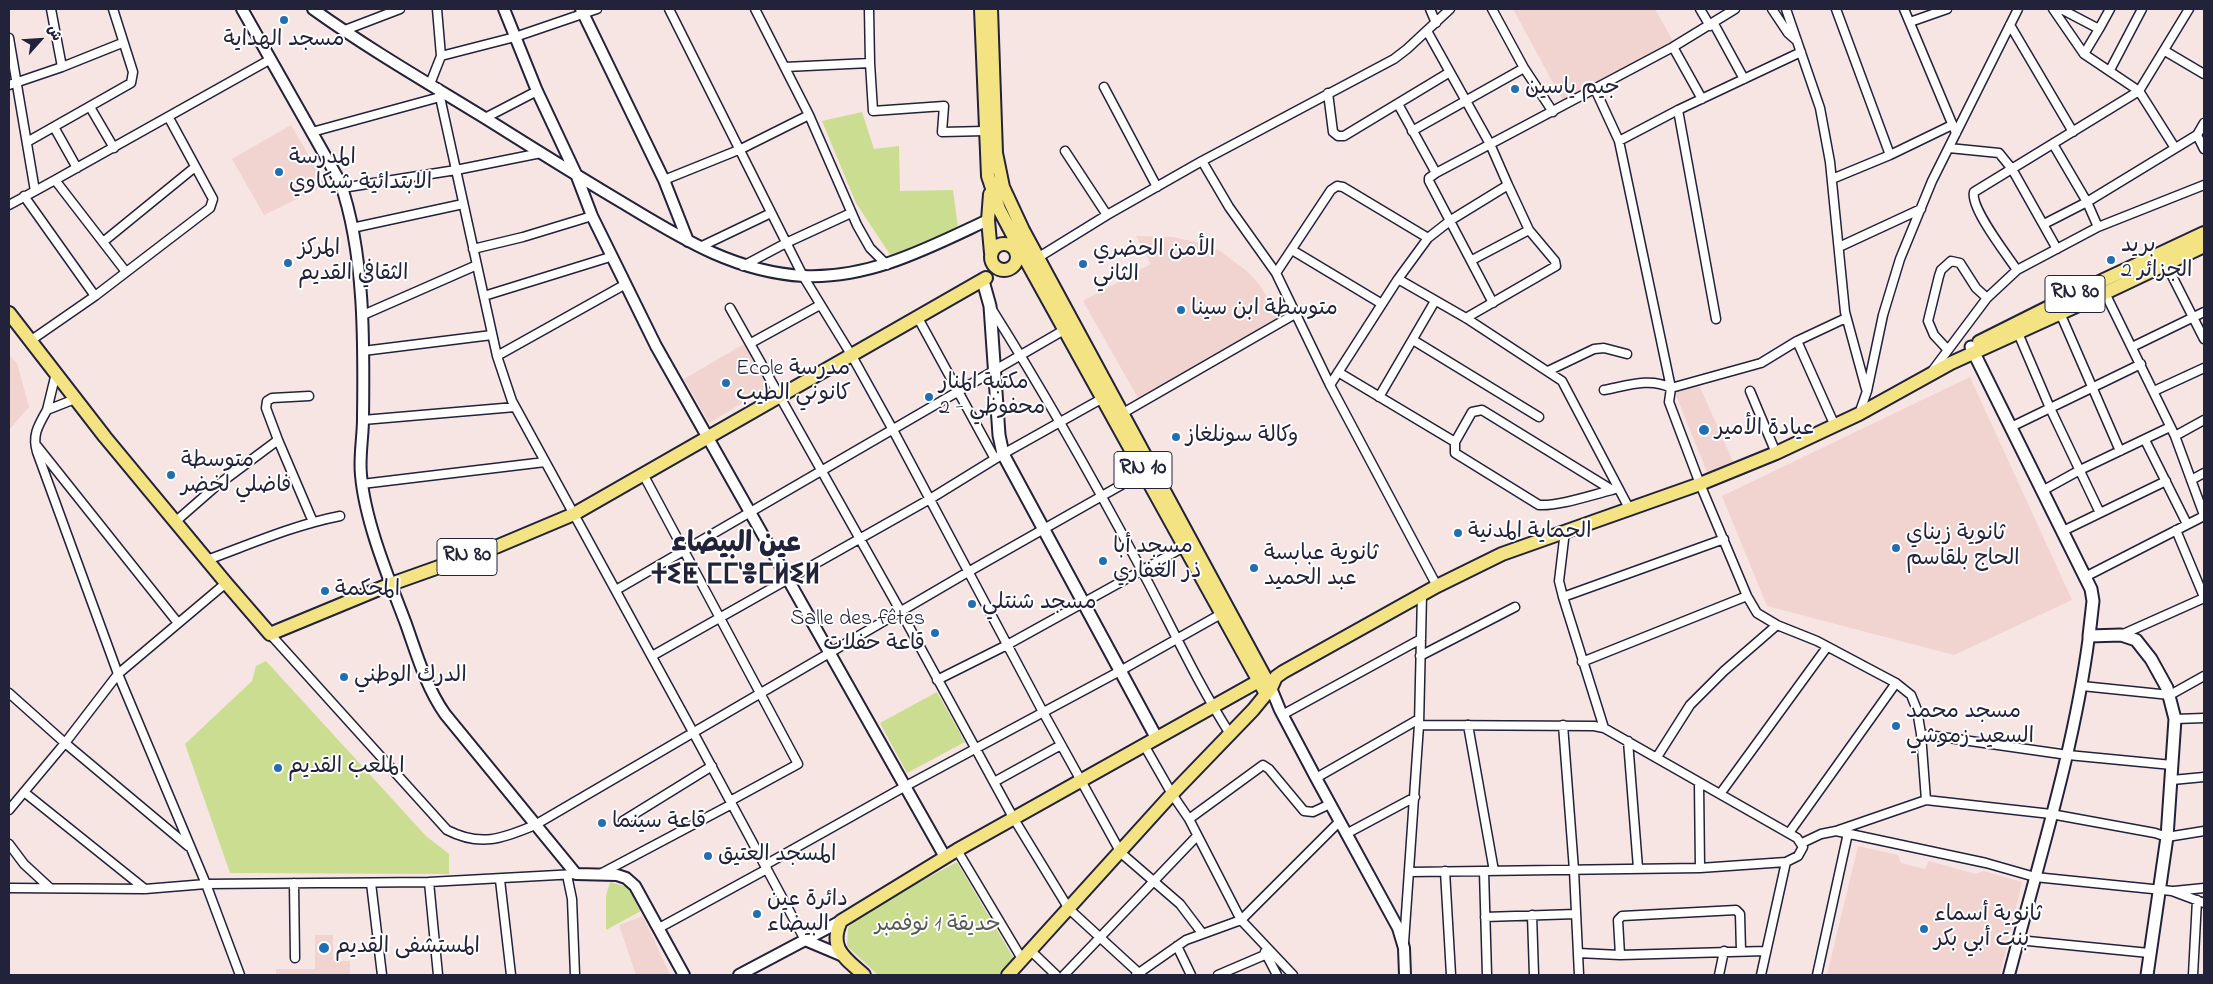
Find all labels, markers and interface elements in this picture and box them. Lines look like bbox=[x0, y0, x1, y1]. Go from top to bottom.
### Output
marker: مسجد الهداية bbox=[278, 14, 290, 26]
north arrow bbox=[15, 15, 65, 65]
text: ش bbox=[41, 22, 67, 45]
place label: مسجد الهداية bbox=[224, 28, 344, 54]
place label: جيم ياسين bbox=[1525, 76, 1620, 102]
marker: جيم ياسين bbox=[1509, 83, 1521, 95]
place label: المدرسة الابتدائية شيكاوي bbox=[289, 146, 432, 198]
marker: المدرسة الابتدائية شيكاوي bbox=[273, 166, 285, 178]
place label: بريد الجزائر 2 bbox=[2121, 234, 2193, 286]
place label: المركز الثقافي القديم bbox=[298, 237, 408, 288]
place label: الأمن الحضري الثاني bbox=[1093, 238, 1215, 290]
marker: بريد الجزائر 2 bbox=[2105, 254, 2117, 266]
marker: المركز الثقافي القديم bbox=[282, 257, 294, 269]
marker: الأمن الحضري الثاني bbox=[1077, 258, 1089, 270]
road number: RN 80 bbox=[2045, 276, 2105, 312]
place label: متوسطة ابن سينا bbox=[1191, 297, 1338, 323]
marker: متوسطة ابن سينا bbox=[1175, 304, 1187, 316]
place label: Ecole مدرسة كانوني الطيب bbox=[736, 357, 851, 408]
place label: مكتبة المنار 2 - محفوظي bbox=[939, 371, 1045, 422]
marker: Ecole مدرسة كانوني الطيب bbox=[720, 377, 732, 389]
marker: مكتبة المنار 2 - محفوظي bbox=[923, 391, 935, 403]
place label: عيادة الأمير bbox=[1715, 417, 1814, 443]
marker: عيادة الأمير bbox=[1697, 423, 1711, 437]
place label: وكالة سونلغاز bbox=[1186, 424, 1298, 450]
marker: وكالة سونلغاز bbox=[1170, 431, 1182, 443]
place label: متوسطة فاضلي لخضر bbox=[181, 449, 291, 501]
road number: RN 10 bbox=[1114, 452, 1172, 488]
marker: متوسطة فاضلي لخضر bbox=[165, 469, 177, 481]
place label: الحماية المدنية bbox=[1468, 520, 1592, 546]
place label: ثانوية زيناي الحاج بلقاسم bbox=[1906, 522, 2020, 574]
marker: الحماية المدنية bbox=[1452, 527, 1464, 539]
district label: عين البيضاء ⵜⵉⵟ ⵎⵎ'ⴻⵎⵍⵉⵍ bbox=[652, 529, 820, 595]
place label: مسجد أبا ذر الغفاري bbox=[1113, 535, 1201, 586]
road number: RN 80 bbox=[437, 538, 497, 576]
place label: ثانوية عبابسة عبد الحميد bbox=[1264, 542, 1378, 594]
marker: ثانوية زيناي الحاج بلقاسم bbox=[1890, 542, 1902, 554]
marker: مسجد أبا ذر الغفاري bbox=[1097, 555, 1109, 567]
marker: ثانوية عبابسة عبد الحميد bbox=[1248, 562, 1260, 574]
place label: المحكمة bbox=[335, 578, 400, 604]
marker: المحكمة bbox=[319, 585, 331, 597]
place label: مسجد شنتلي bbox=[982, 591, 1096, 617]
marker: مسجد شنتلي bbox=[966, 598, 978, 610]
place label: Salle des fêtes قاعة حفلات bbox=[790, 607, 925, 658]
marker: Salle des fêtes قاعة حفلات bbox=[929, 627, 941, 639]
place label: الدرك الوطني bbox=[354, 664, 467, 690]
marker: الدرك الوطني bbox=[338, 671, 350, 683]
place label: مسجد محمد السعيد زموشي bbox=[1906, 700, 2034, 751]
marker: مسجد محمد السعيد زموشي bbox=[1890, 720, 1902, 732]
place label: الملعب القديم bbox=[288, 755, 405, 781]
marker: الملعب القديم bbox=[272, 762, 284, 774]
place label: قاعة سينما bbox=[612, 810, 706, 836]
marker: قاعة سينما bbox=[596, 817, 608, 829]
place label: المسجد العتيق bbox=[718, 843, 836, 869]
marker: المسجد العتيق bbox=[702, 850, 714, 862]
place label: دائرة عين البيضاء bbox=[767, 888, 848, 939]
place label: ثانوية أسماء بنت أبي بكر bbox=[1934, 903, 2042, 954]
marker: دائرة عين البيضاء bbox=[751, 908, 763, 920]
park label: حديقة 1 نوفمبر bbox=[875, 913, 1001, 939]
marker: ثانوية أسماء بنت أبي بكر bbox=[1918, 923, 1930, 935]
place label: المستشفى القديم bbox=[335, 935, 480, 961]
marker: المستشفى القديم bbox=[317, 941, 331, 955]

